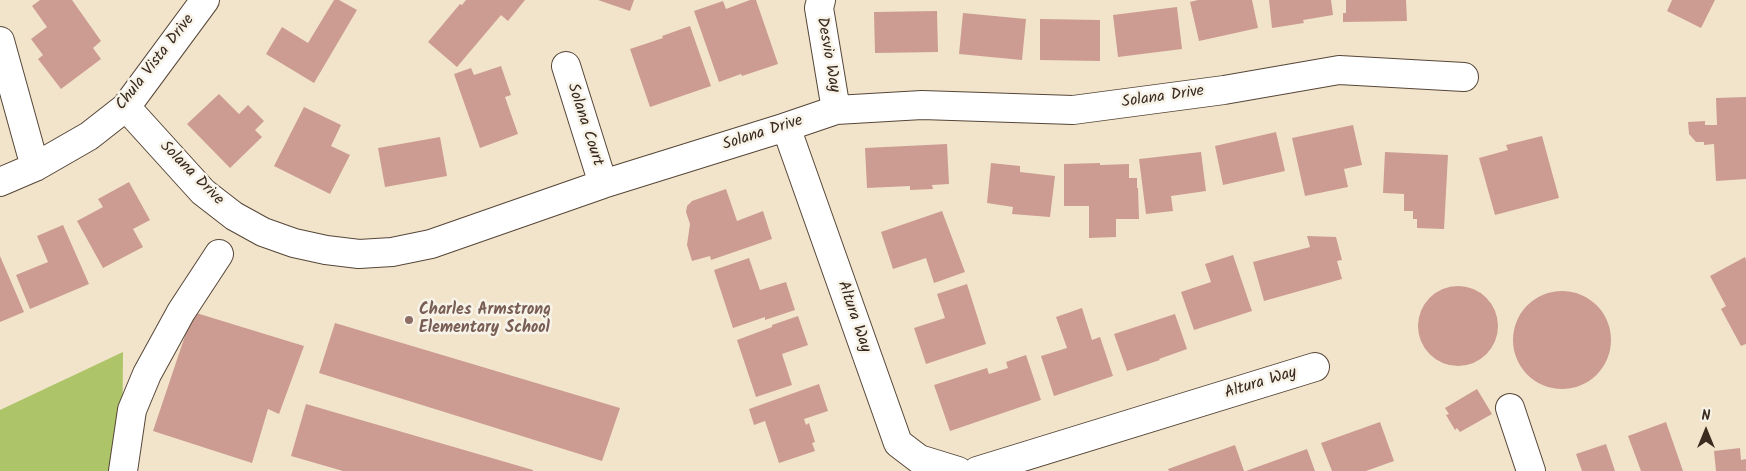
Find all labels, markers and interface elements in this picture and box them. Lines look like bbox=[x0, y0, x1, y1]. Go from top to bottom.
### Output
street label: Chula Vista Drive bbox=[113, 11, 199, 115]
street label: Desvio Way bbox=[811, 16, 843, 94]
street label: Solana Court bbox=[562, 81, 606, 169]
street label: Solana Drive bbox=[1121, 83, 1205, 113]
street label: Solana Drive bbox=[721, 112, 805, 156]
street label: Solana Drive bbox=[155, 138, 227, 210]
street label: Altura Way bbox=[832, 279, 874, 355]
place label: Charles Armstrong Elementary School bbox=[419, 301, 551, 339]
marker: Charles Armstrong Elementary School bbox=[403, 314, 415, 326]
street label: Altura Way bbox=[1223, 364, 1299, 404]
text: N bbox=[1702, 405, 1710, 427]
north arrow bbox=[1681, 406, 1731, 456]

